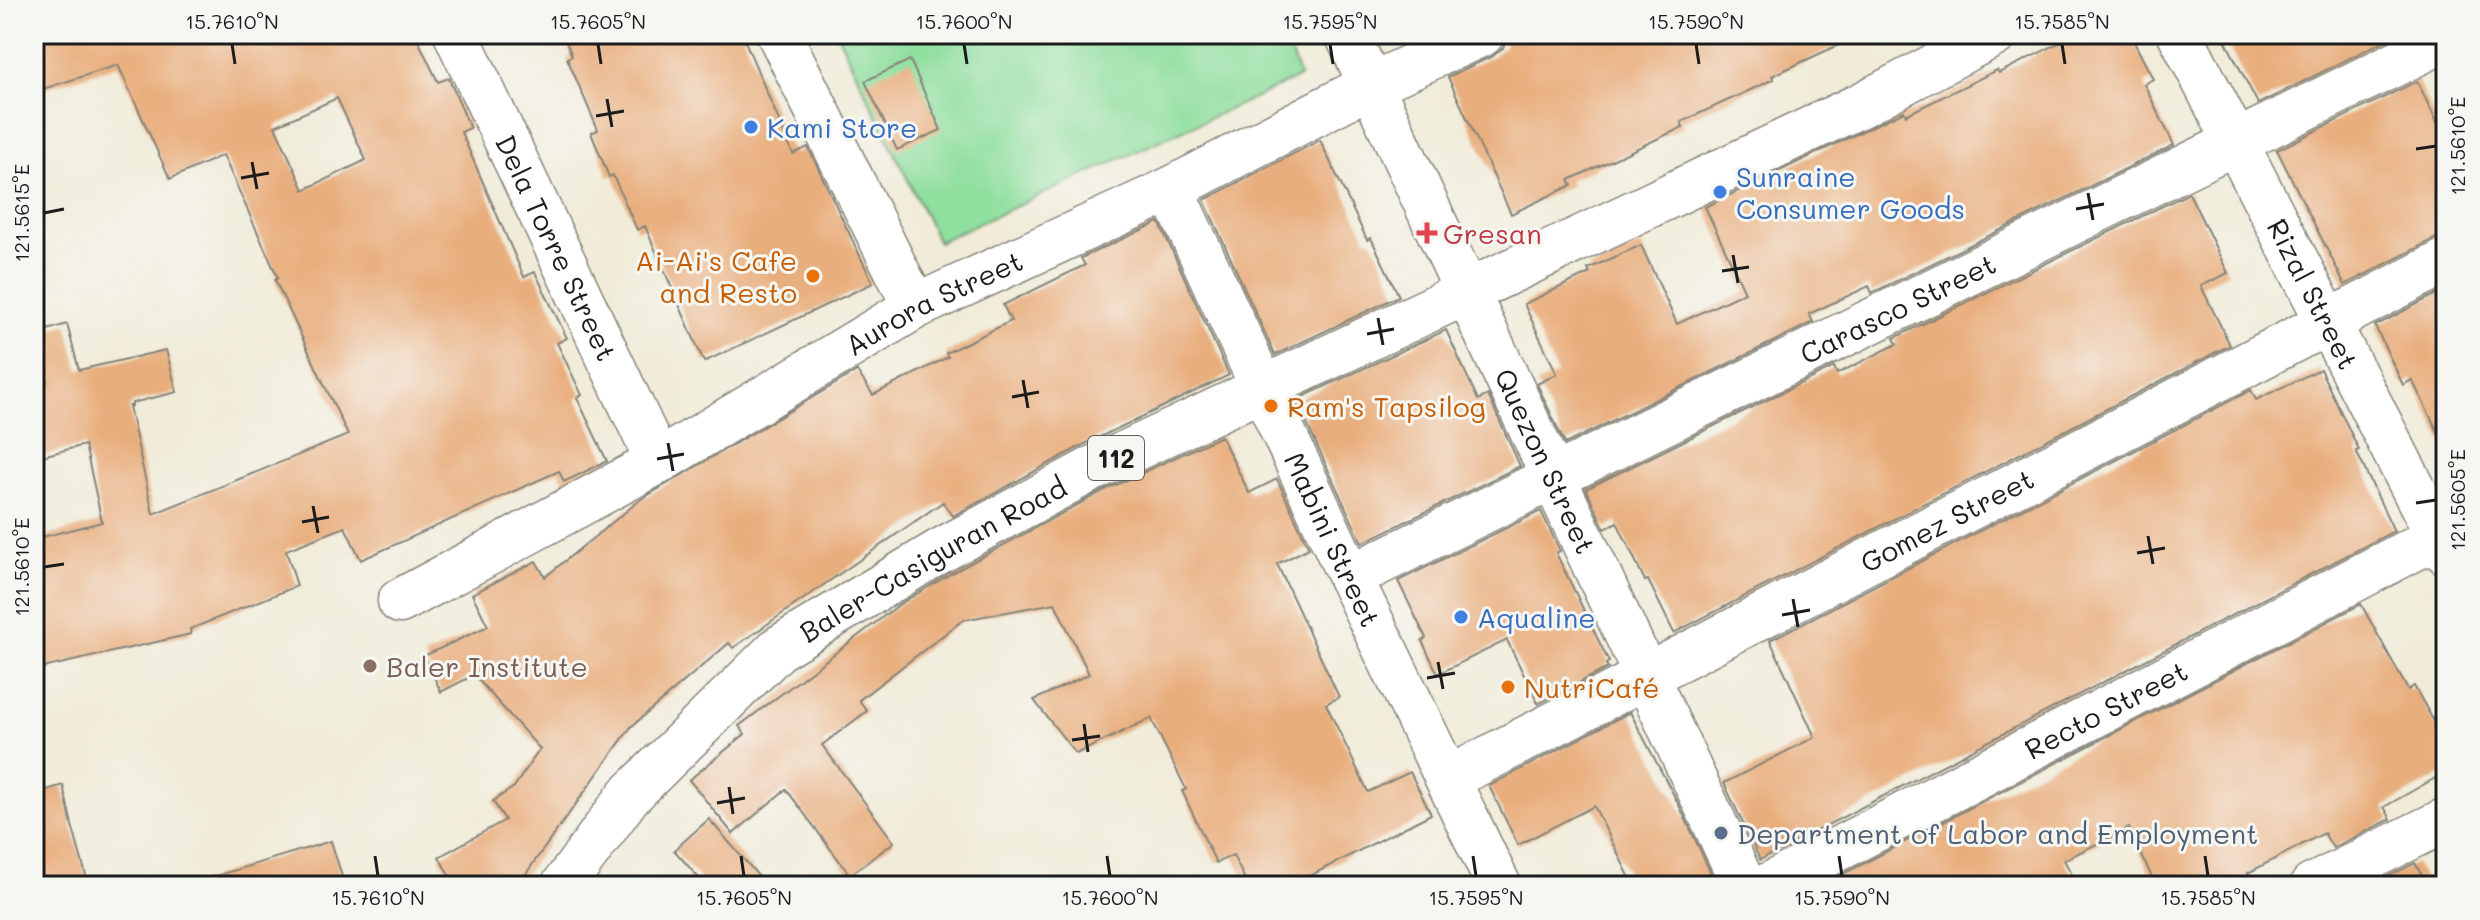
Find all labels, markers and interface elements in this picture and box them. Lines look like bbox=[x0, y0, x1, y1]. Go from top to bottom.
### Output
text: 15.7610°N bbox=[185, 8, 279, 34]
text: 15.7605°N bbox=[550, 8, 646, 34]
text: 15.7600°N bbox=[916, 8, 1012, 34]
text: 15.7595°N bbox=[1282, 8, 1378, 34]
text: 15.7590°N bbox=[1648, 8, 1744, 34]
text: 15.7585°N bbox=[2014, 8, 2110, 34]
text: 121.5610°E bbox=[2444, 96, 2470, 196]
place label: Kami Store bbox=[767, 109, 917, 145]
marker: Kami Store bbox=[742, 118, 760, 136]
street label: Dela Torre Street bbox=[488, 129, 625, 366]
place label: Sunraine Consumer Goods bbox=[1736, 158, 1965, 226]
text: 121.5615°E bbox=[8, 164, 34, 262]
marker: Sunraine Consumer Goods bbox=[1711, 183, 1729, 201]
street label: Rizal Street bbox=[2260, 212, 2367, 375]
place label: Gresan bbox=[1443, 215, 1542, 251]
marker: Gresan bbox=[1418, 224, 1436, 242]
place label: Ai-Ai's Cafe and Resto bbox=[635, 242, 797, 310]
street label: Aurora Street bbox=[838, 242, 1028, 363]
street label: Carasco Street bbox=[1794, 245, 2001, 371]
marker: Ai-Ai's Cafe and Resto bbox=[804, 267, 822, 285]
street label: Quezon Street bbox=[1487, 362, 1604, 559]
place label: Ram's Tapsilog bbox=[1287, 388, 1486, 424]
marker: Ram's Tapsilog bbox=[1262, 397, 1280, 415]
road number: 112 bbox=[1088, 436, 1144, 480]
street label: Mabini Street bbox=[1277, 446, 1389, 632]
text: 121.5605°E bbox=[2444, 449, 2470, 551]
street label: Gomez Street bbox=[1854, 460, 2040, 580]
street label: Baler-Casiguran Road bbox=[792, 468, 1072, 650]
text: 121.5610°E bbox=[8, 517, 34, 617]
place label: Aqualine bbox=[1477, 599, 1596, 635]
marker: Aqualine bbox=[1452, 608, 1470, 626]
place label: Baler Institute bbox=[386, 648, 588, 684]
street label: Recto Street bbox=[2018, 652, 2193, 767]
marker: Baler Institute bbox=[361, 657, 379, 675]
place label: NutriCafé bbox=[1524, 669, 1659, 705]
marker: NutriCafé bbox=[1499, 678, 1517, 696]
place label: Department of Labor and Employment bbox=[1737, 815, 2258, 851]
marker: Department of Labor and Employment bbox=[1712, 824, 1730, 842]
text: 15.7610°N bbox=[331, 884, 425, 910]
text: 15.7605°N bbox=[696, 884, 792, 910]
text: 15.7600°N bbox=[1062, 884, 1158, 910]
text: 15.7595°N bbox=[1428, 884, 1524, 910]
text: 15.7590°N bbox=[1794, 884, 1890, 910]
text: 15.7585°N bbox=[2160, 884, 2256, 910]

